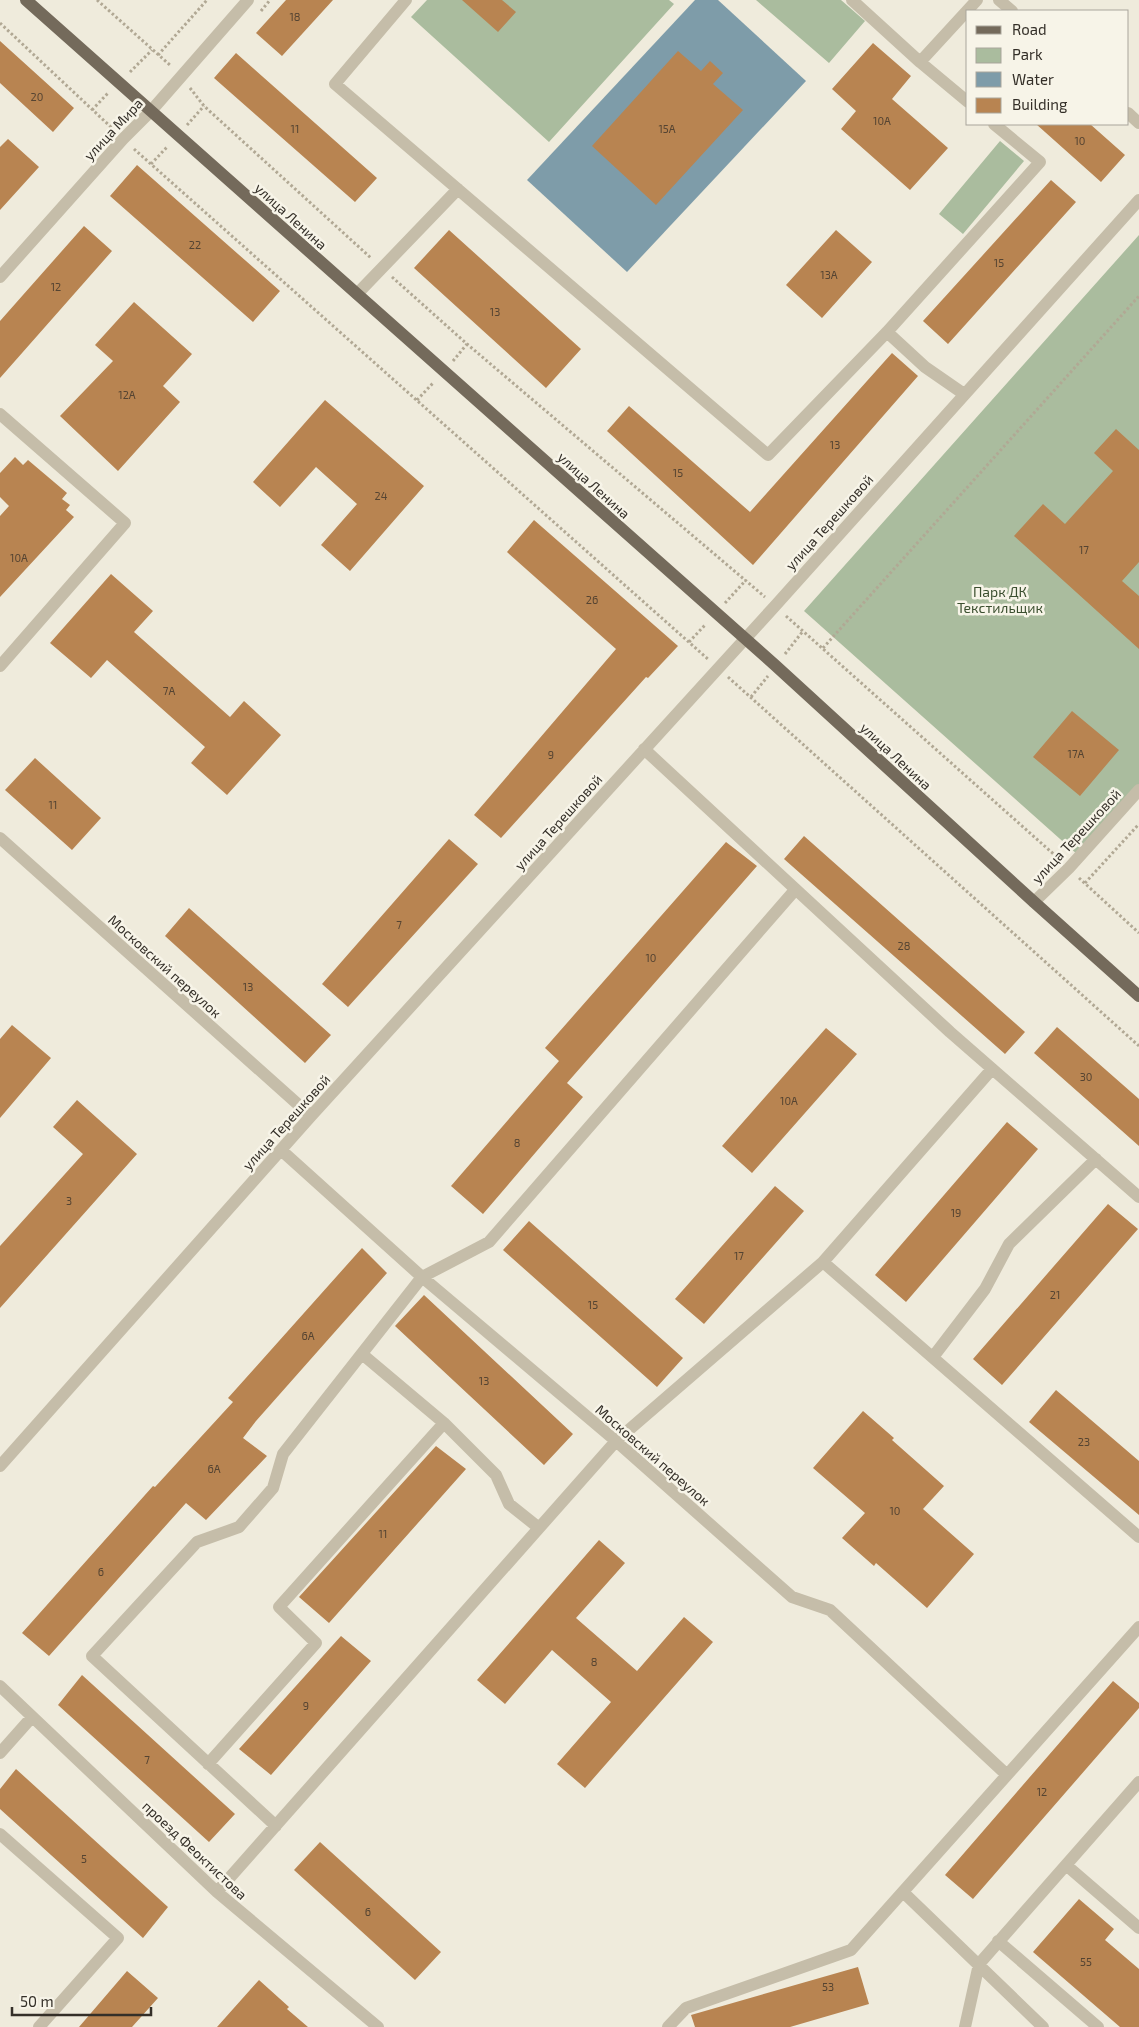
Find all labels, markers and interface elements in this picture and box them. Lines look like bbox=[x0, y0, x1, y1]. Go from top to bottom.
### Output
house number: 18 bbox=[289, 10, 301, 23]
legend bbox=[966, 10, 1129, 125]
text: Road bbox=[1012, 20, 1047, 38]
text: Park bbox=[1012, 45, 1043, 63]
text: Water bbox=[1012, 70, 1054, 88]
house number: 20 bbox=[31, 90, 43, 103]
street label: улица Мира bbox=[80, 94, 146, 164]
text: Building bbox=[1012, 95, 1068, 113]
house number: 10А bbox=[873, 114, 891, 127]
house number: 11 bbox=[291, 122, 299, 135]
house number: 15А bbox=[658, 122, 676, 135]
house number: 10 bbox=[1074, 134, 1086, 147]
street label: улица Ленина bbox=[251, 179, 331, 253]
house number: 22 bbox=[189, 238, 201, 251]
house number: 15 bbox=[994, 256, 1004, 269]
house number: 13А bbox=[820, 268, 838, 281]
house number: 12 bbox=[51, 280, 61, 293]
house number: 13 bbox=[490, 305, 500, 318]
house number: 12А bbox=[118, 388, 136, 401]
house number: 13 bbox=[830, 438, 840, 451]
street label: улица Ленина bbox=[554, 448, 634, 522]
house number: 15 bbox=[673, 466, 683, 479]
street label: улица Терешковой bbox=[782, 471, 876, 573]
house number: 24 bbox=[375, 489, 388, 502]
house number: 17 bbox=[1079, 543, 1089, 556]
house number: 10А bbox=[10, 551, 28, 564]
park label: Парк ДК Текстильщик bbox=[957, 583, 1043, 616]
house number: 26 bbox=[586, 593, 598, 606]
house number: 7А bbox=[163, 684, 175, 697]
street label: улица Ленина bbox=[857, 719, 935, 793]
house number: 17А bbox=[1068, 747, 1085, 760]
house number: 9 bbox=[548, 748, 554, 761]
street label: улица Терешковой bbox=[511, 771, 605, 873]
street label: улица Терешковой bbox=[1028, 785, 1124, 887]
house number: 11 bbox=[49, 798, 57, 811]
street label: Московский переулок bbox=[105, 911, 225, 1021]
house number: 7 bbox=[396, 918, 402, 931]
house number: 28 bbox=[898, 939, 910, 952]
house number: 10 bbox=[645, 951, 657, 964]
house number: 13 bbox=[243, 980, 253, 993]
house number: 30 bbox=[1080, 1070, 1092, 1083]
street label: улица Терешковой bbox=[239, 1071, 333, 1173]
house number: 10А bbox=[780, 1094, 798, 1107]
house number: 8 bbox=[514, 1136, 520, 1149]
house number: 3 bbox=[66, 1194, 72, 1207]
house number: 19 bbox=[951, 1206, 961, 1219]
house number: 17 bbox=[734, 1249, 744, 1262]
house number: 21 bbox=[1050, 1288, 1060, 1301]
house number: 15 bbox=[588, 1298, 598, 1311]
house number: 6А bbox=[301, 1329, 315, 1342]
house number: 13 bbox=[479, 1374, 489, 1387]
street label: Московский переулок bbox=[592, 1401, 714, 1510]
house number: 23 bbox=[1078, 1435, 1090, 1448]
house number: 6А bbox=[207, 1462, 221, 1475]
house number: 10 bbox=[889, 1504, 901, 1517]
house number: 11 bbox=[379, 1527, 387, 1540]
house number: 6 bbox=[98, 1565, 104, 1578]
house number: 8 bbox=[591, 1655, 597, 1668]
house number: 9 bbox=[303, 1699, 309, 1712]
house number: 7 bbox=[144, 1753, 150, 1766]
house number: 12 bbox=[1037, 1785, 1047, 1798]
street label: проезд Феоктистова bbox=[139, 1797, 251, 1903]
house number: 5 bbox=[81, 1852, 87, 1865]
house number: 6 bbox=[365, 1905, 371, 1918]
house number: 55 bbox=[1080, 1955, 1092, 1968]
house number: 53 bbox=[822, 1980, 834, 1993]
scale bar bbox=[12, 1984, 151, 2016]
text: 50 m bbox=[20, 1992, 54, 2010]

